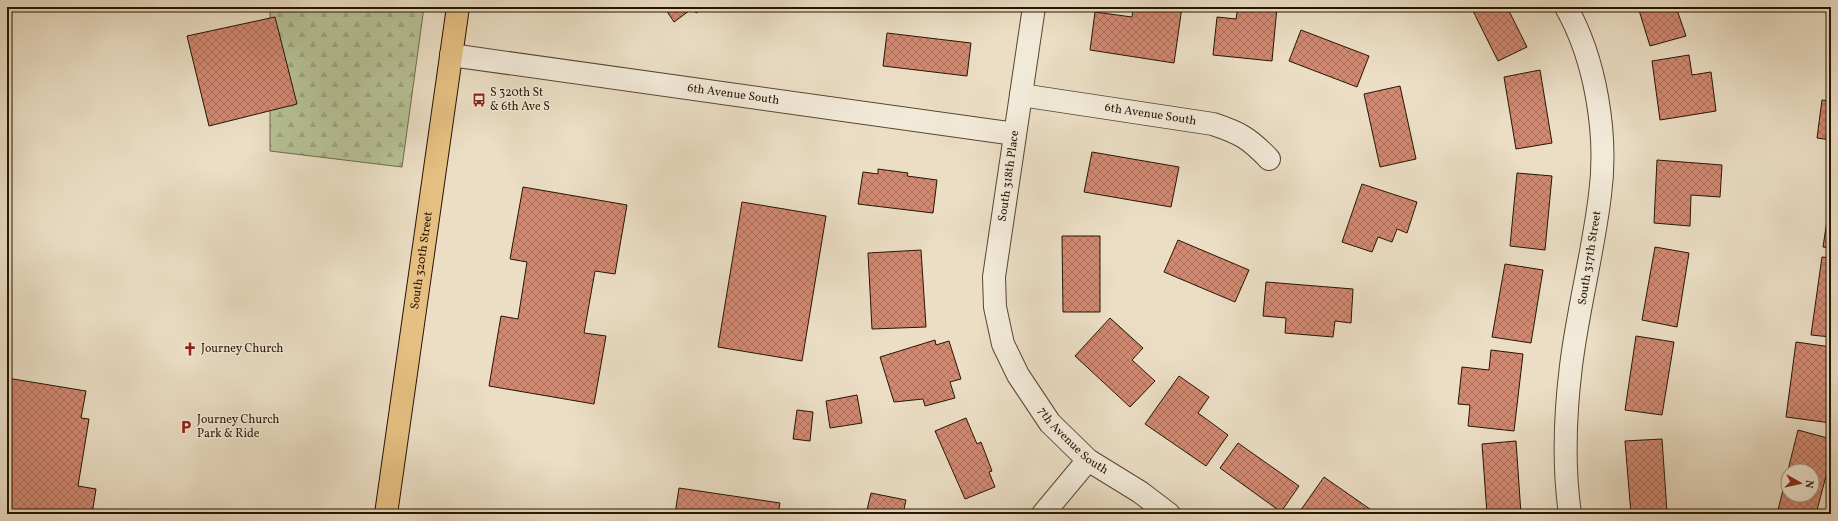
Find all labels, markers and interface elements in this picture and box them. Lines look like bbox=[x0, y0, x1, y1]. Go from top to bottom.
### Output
street label: 6th Avenue South bbox=[686, 80, 780, 109]
place label: S 320th St & 6th Ave S bbox=[490, 85, 550, 115]
bus stop icon: S 320th St & 6th Ave S bbox=[471, 92, 487, 108]
street label: 6th Avenue South bbox=[1103, 100, 1198, 129]
street label: South 318th Place bbox=[995, 129, 1023, 223]
street label: South 317th Street bbox=[1575, 210, 1605, 306]
street label: South 320th Street bbox=[407, 211, 437, 310]
church icon: Journey Church bbox=[182, 341, 198, 357]
place label: Journey Church bbox=[201, 341, 283, 357]
street label: 7th Avenue South bbox=[1034, 404, 1111, 478]
place label: Journey Church Park & Ride bbox=[197, 412, 279, 442]
parking icon: Journey Church Park & Ride bbox=[178, 419, 194, 435]
north arrow bbox=[1780, 463, 1820, 503]
text: N bbox=[1800, 479, 1816, 489]

